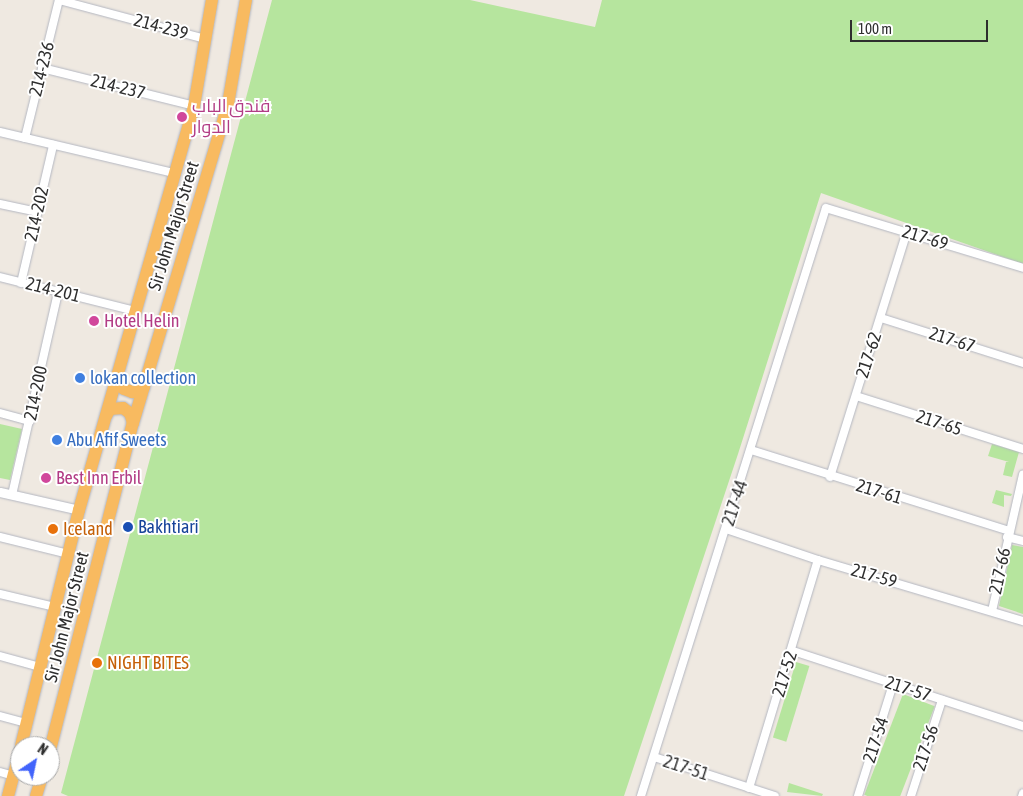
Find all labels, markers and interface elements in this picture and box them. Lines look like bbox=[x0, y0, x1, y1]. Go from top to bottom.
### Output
street label: 214-239 bbox=[132, 9, 190, 45]
scale bar bbox=[853, 10, 990, 42]
text: 100 m bbox=[858, 20, 892, 37]
street label: 214-236 bbox=[25, 40, 59, 98]
street label: 214-237 bbox=[89, 70, 147, 104]
place label: فندق الباب الدوار bbox=[192, 96, 270, 138]
marker: فندق الباب الدوار bbox=[176, 111, 188, 123]
street label: Sir John Major Street bbox=[144, 159, 204, 293]
street label: 214-202 bbox=[20, 185, 54, 243]
street label: 217-69 bbox=[899, 221, 951, 255]
street label: 214-201 bbox=[24, 273, 82, 307]
place label: Hotel Helin bbox=[104, 310, 180, 332]
marker: Hotel Helin bbox=[88, 315, 100, 327]
street label: 217-67 bbox=[926, 322, 978, 358]
street label: 217-62 bbox=[851, 329, 887, 381]
street label: 214-200 bbox=[20, 364, 52, 422]
place label: lokan collection bbox=[90, 367, 196, 389]
marker: lokan collection bbox=[74, 372, 86, 384]
street label: 217-65 bbox=[913, 405, 965, 441]
place label: Abu Afif Sweets bbox=[67, 429, 167, 451]
marker: Abu Afif Sweets bbox=[51, 434, 63, 446]
place label: Best Inn Erbil bbox=[56, 467, 142, 489]
marker: Best Inn Erbil bbox=[40, 472, 52, 484]
street label: 217-61 bbox=[853, 475, 905, 509]
street label: 217-44 bbox=[717, 477, 753, 529]
place label: Bakhtiari bbox=[138, 516, 199, 538]
place label: Iceland bbox=[63, 518, 113, 540]
marker: Bakhtiari bbox=[122, 521, 134, 533]
marker: Iceland bbox=[47, 523, 59, 535]
street label: 217-66 bbox=[985, 546, 1015, 596]
street label: Sir John Major Street bbox=[40, 549, 94, 685]
street label: 217-59 bbox=[849, 559, 899, 593]
street label: 217-52 bbox=[768, 648, 802, 700]
place label: NIGHT BITES bbox=[107, 652, 189, 674]
marker: NIGHT BITES bbox=[91, 657, 103, 669]
street label: 217-57 bbox=[882, 671, 934, 707]
street label: 217-54 bbox=[858, 714, 894, 766]
street label: 217-56 bbox=[908, 722, 944, 774]
north arrow bbox=[10, 736, 60, 786]
text: N bbox=[35, 740, 51, 758]
street label: 217-51 bbox=[660, 750, 712, 786]

